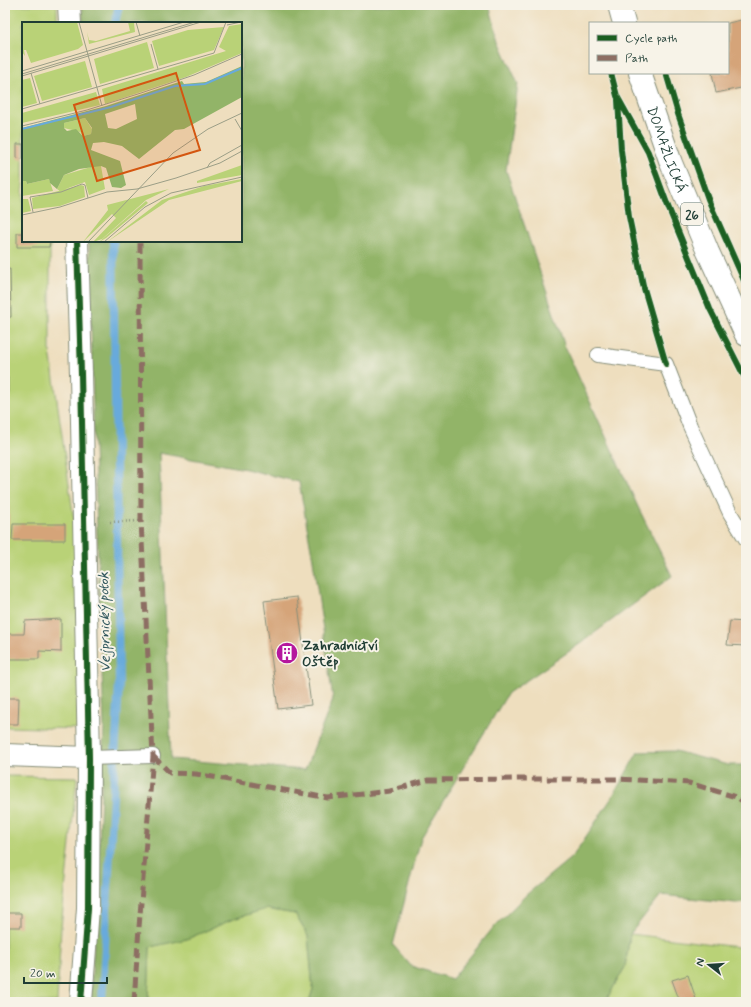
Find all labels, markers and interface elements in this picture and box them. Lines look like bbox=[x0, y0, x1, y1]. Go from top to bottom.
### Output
inset map bbox=[22, 22, 242, 242]
legend bbox=[589, 22, 729, 74]
text: Cycle path bbox=[625, 31, 677, 47]
text: Path bbox=[625, 51, 648, 67]
street label: DOMAŽLICKÁ bbox=[642, 104, 690, 196]
road number: 26 bbox=[681, 203, 703, 225]
water label: Vejprnický potok bbox=[94, 571, 116, 672]
place label: Zahradnictví Oštěp bbox=[302, 637, 378, 671]
building icon: Zahradnictví Oštěp bbox=[274, 640, 300, 666]
north arrow bbox=[689, 945, 729, 985]
text: N bbox=[693, 957, 708, 968]
scale bar bbox=[24, 959, 107, 985]
text: 20 m bbox=[30, 966, 56, 982]

